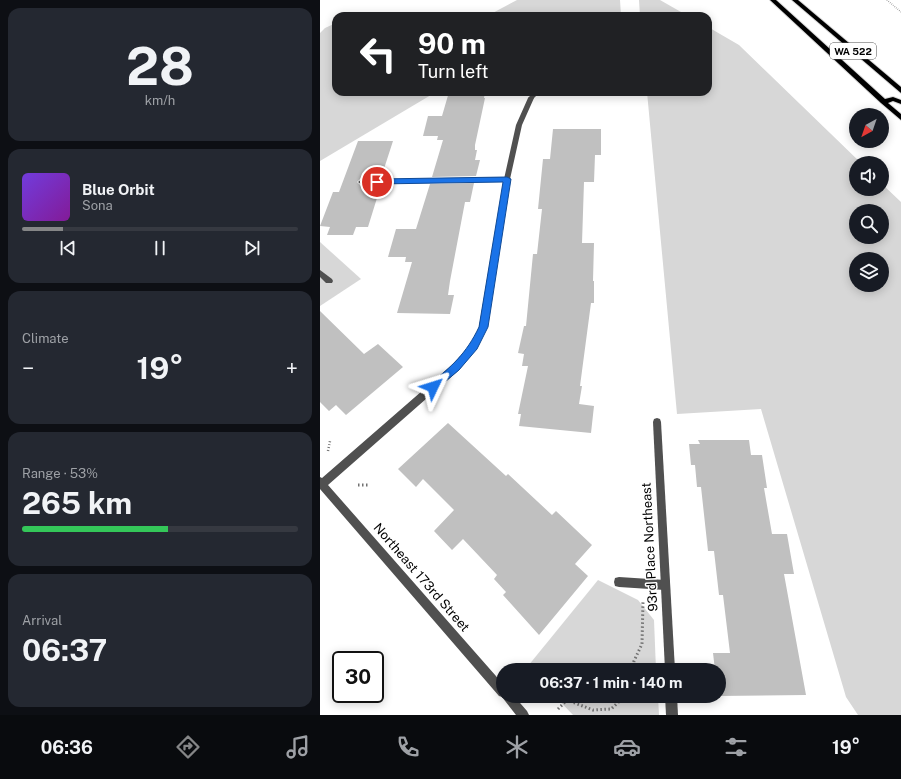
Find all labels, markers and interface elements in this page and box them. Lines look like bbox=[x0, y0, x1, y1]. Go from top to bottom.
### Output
text: 90 m bbox=[418, 27, 486, 60]
icon: left bbox=[352, 28, 404, 80]
text: 28 bbox=[126, 36, 194, 97]
road number: WA 522 bbox=[830, 43, 876, 59]
text: Turn left bbox=[418, 61, 488, 82]
text: km/h bbox=[145, 93, 175, 108]
north arrow bbox=[849, 108, 889, 148]
map controls bbox=[849, 108, 889, 292]
button: sound bbox=[849, 156, 889, 196]
pin bbox=[360, 165, 394, 199]
icon: arrive bbox=[366, 171, 388, 193]
text: Blue Orbit bbox=[82, 181, 155, 198]
text: Sona bbox=[82, 198, 113, 213]
button: search bbox=[849, 204, 889, 244]
icon: previous bbox=[57, 237, 79, 259]
icon: pause bbox=[149, 237, 171, 259]
icon: next bbox=[241, 237, 263, 259]
button: layers bbox=[849, 252, 889, 292]
text: Climate bbox=[22, 331, 69, 346]
text: 19° bbox=[137, 350, 183, 386]
text: − bbox=[22, 355, 34, 381]
text: + bbox=[286, 355, 298, 381]
position arrow bbox=[412, 366, 454, 408]
text: Range · 53% bbox=[22, 466, 98, 481]
street label: 93rd Place Northeast bbox=[639, 482, 660, 612]
text: 265 km bbox=[22, 485, 132, 521]
street label: Northeast 173rd Street bbox=[371, 520, 473, 634]
text: Arrival bbox=[22, 613, 62, 628]
text: 06:37 bbox=[22, 632, 107, 668]
speed limit sign: 30 bbox=[332, 651, 384, 703]
text: 06:37 · 1 min · 140 m bbox=[540, 674, 682, 691]
icon: directions bbox=[174, 733, 202, 761]
icon: music bbox=[284, 733, 312, 761]
icon: phone bbox=[394, 733, 422, 761]
icon: climate bbox=[503, 733, 531, 761]
icon: car bbox=[613, 733, 641, 761]
icon: filters bbox=[722, 733, 750, 761]
text: 06:36 bbox=[41, 737, 93, 758]
text: 19° bbox=[832, 737, 860, 758]

